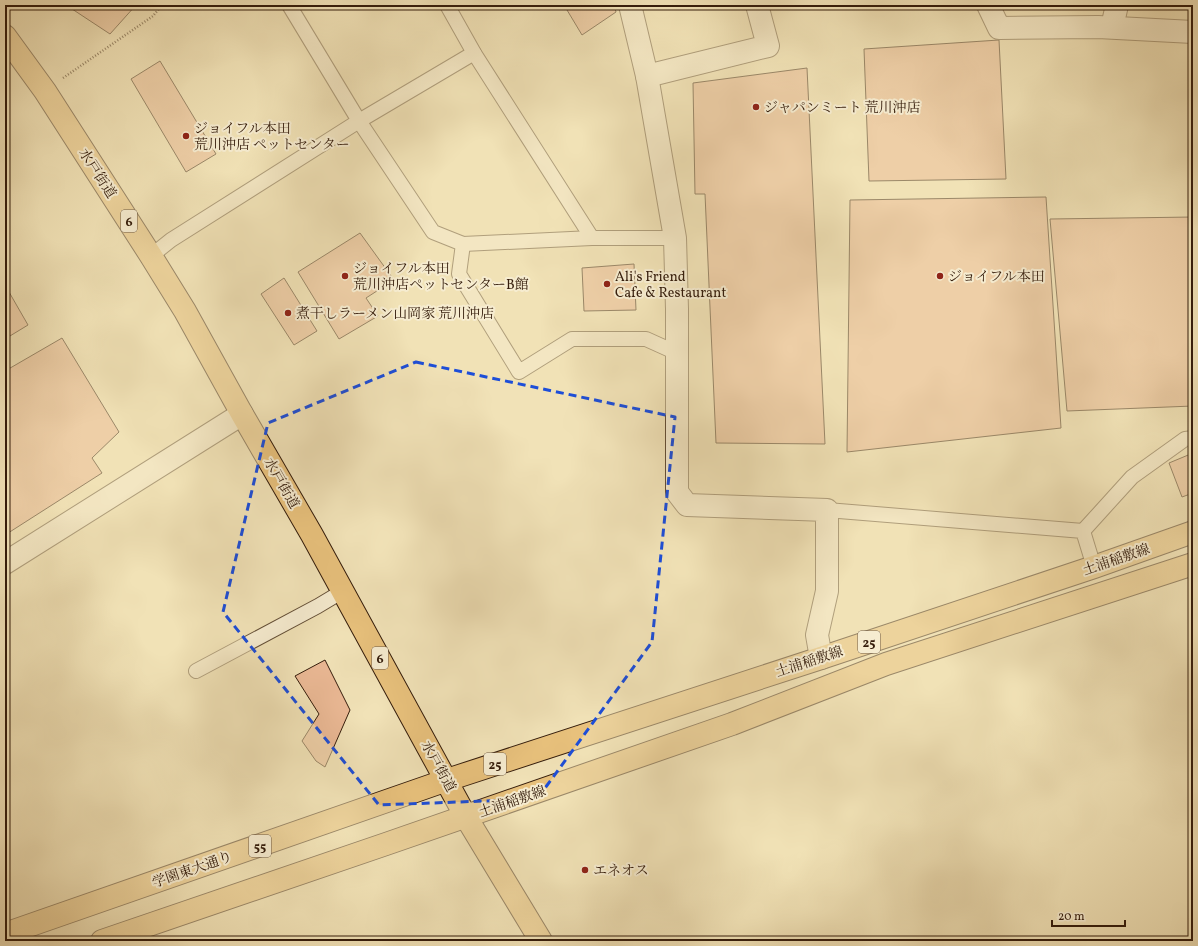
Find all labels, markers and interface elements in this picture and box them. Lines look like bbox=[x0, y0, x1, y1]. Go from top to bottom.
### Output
place label: ジャパンミート 荒川沖店 bbox=[764, 99, 921, 118]
marker: ジャパンミート 荒川沖店 bbox=[751, 102, 761, 112]
place label: ジョイフル本田 荒川沖店 ペットセンター bbox=[194, 120, 350, 155]
marker: ジョイフル本田 荒川沖店 ペットセンター bbox=[181, 131, 191, 141]
street label: 水戸街道 bbox=[74, 145, 120, 202]
road number: 6 bbox=[121, 210, 137, 232]
place label: ジョイフル本田 荒川沖店ペットセンターB館 bbox=[353, 260, 529, 295]
place label: Ali's Friend Cafe & Restaurant bbox=[615, 268, 726, 303]
place label: ジョイフル本田 bbox=[948, 268, 1045, 287]
marker: ジョイフル本田 荒川沖店ペットセンターB館 bbox=[340, 271, 350, 281]
marker: ジョイフル本田 bbox=[935, 271, 945, 281]
marker: Ali's Friend Cafe & Restaurant bbox=[602, 279, 612, 289]
place label: 煮干しラーメン山岡家 荒川沖店 bbox=[296, 305, 494, 324]
marker: 煮干しラーメン山岡家 荒川沖店 bbox=[283, 308, 293, 318]
street label: 水戸街道 bbox=[258, 455, 303, 513]
street label: 土浦稲敷線 bbox=[1080, 540, 1153, 581]
road number: 25 bbox=[858, 631, 880, 653]
street label: 土浦稲敷線 bbox=[773, 643, 846, 682]
road number: 6 bbox=[372, 647, 388, 669]
street label: 水戸街道 bbox=[416, 738, 460, 796]
road number: 25 bbox=[484, 753, 506, 775]
street label: 土浦稲敷線 bbox=[476, 782, 549, 823]
road number: 55 bbox=[249, 835, 271, 857]
street label: 学園東大通り bbox=[150, 848, 235, 893]
place label: エネオス bbox=[593, 862, 649, 881]
marker: エネオス bbox=[580, 865, 590, 875]
scale bar bbox=[1052, 902, 1125, 928]
text: 20 m bbox=[1058, 909, 1085, 925]

